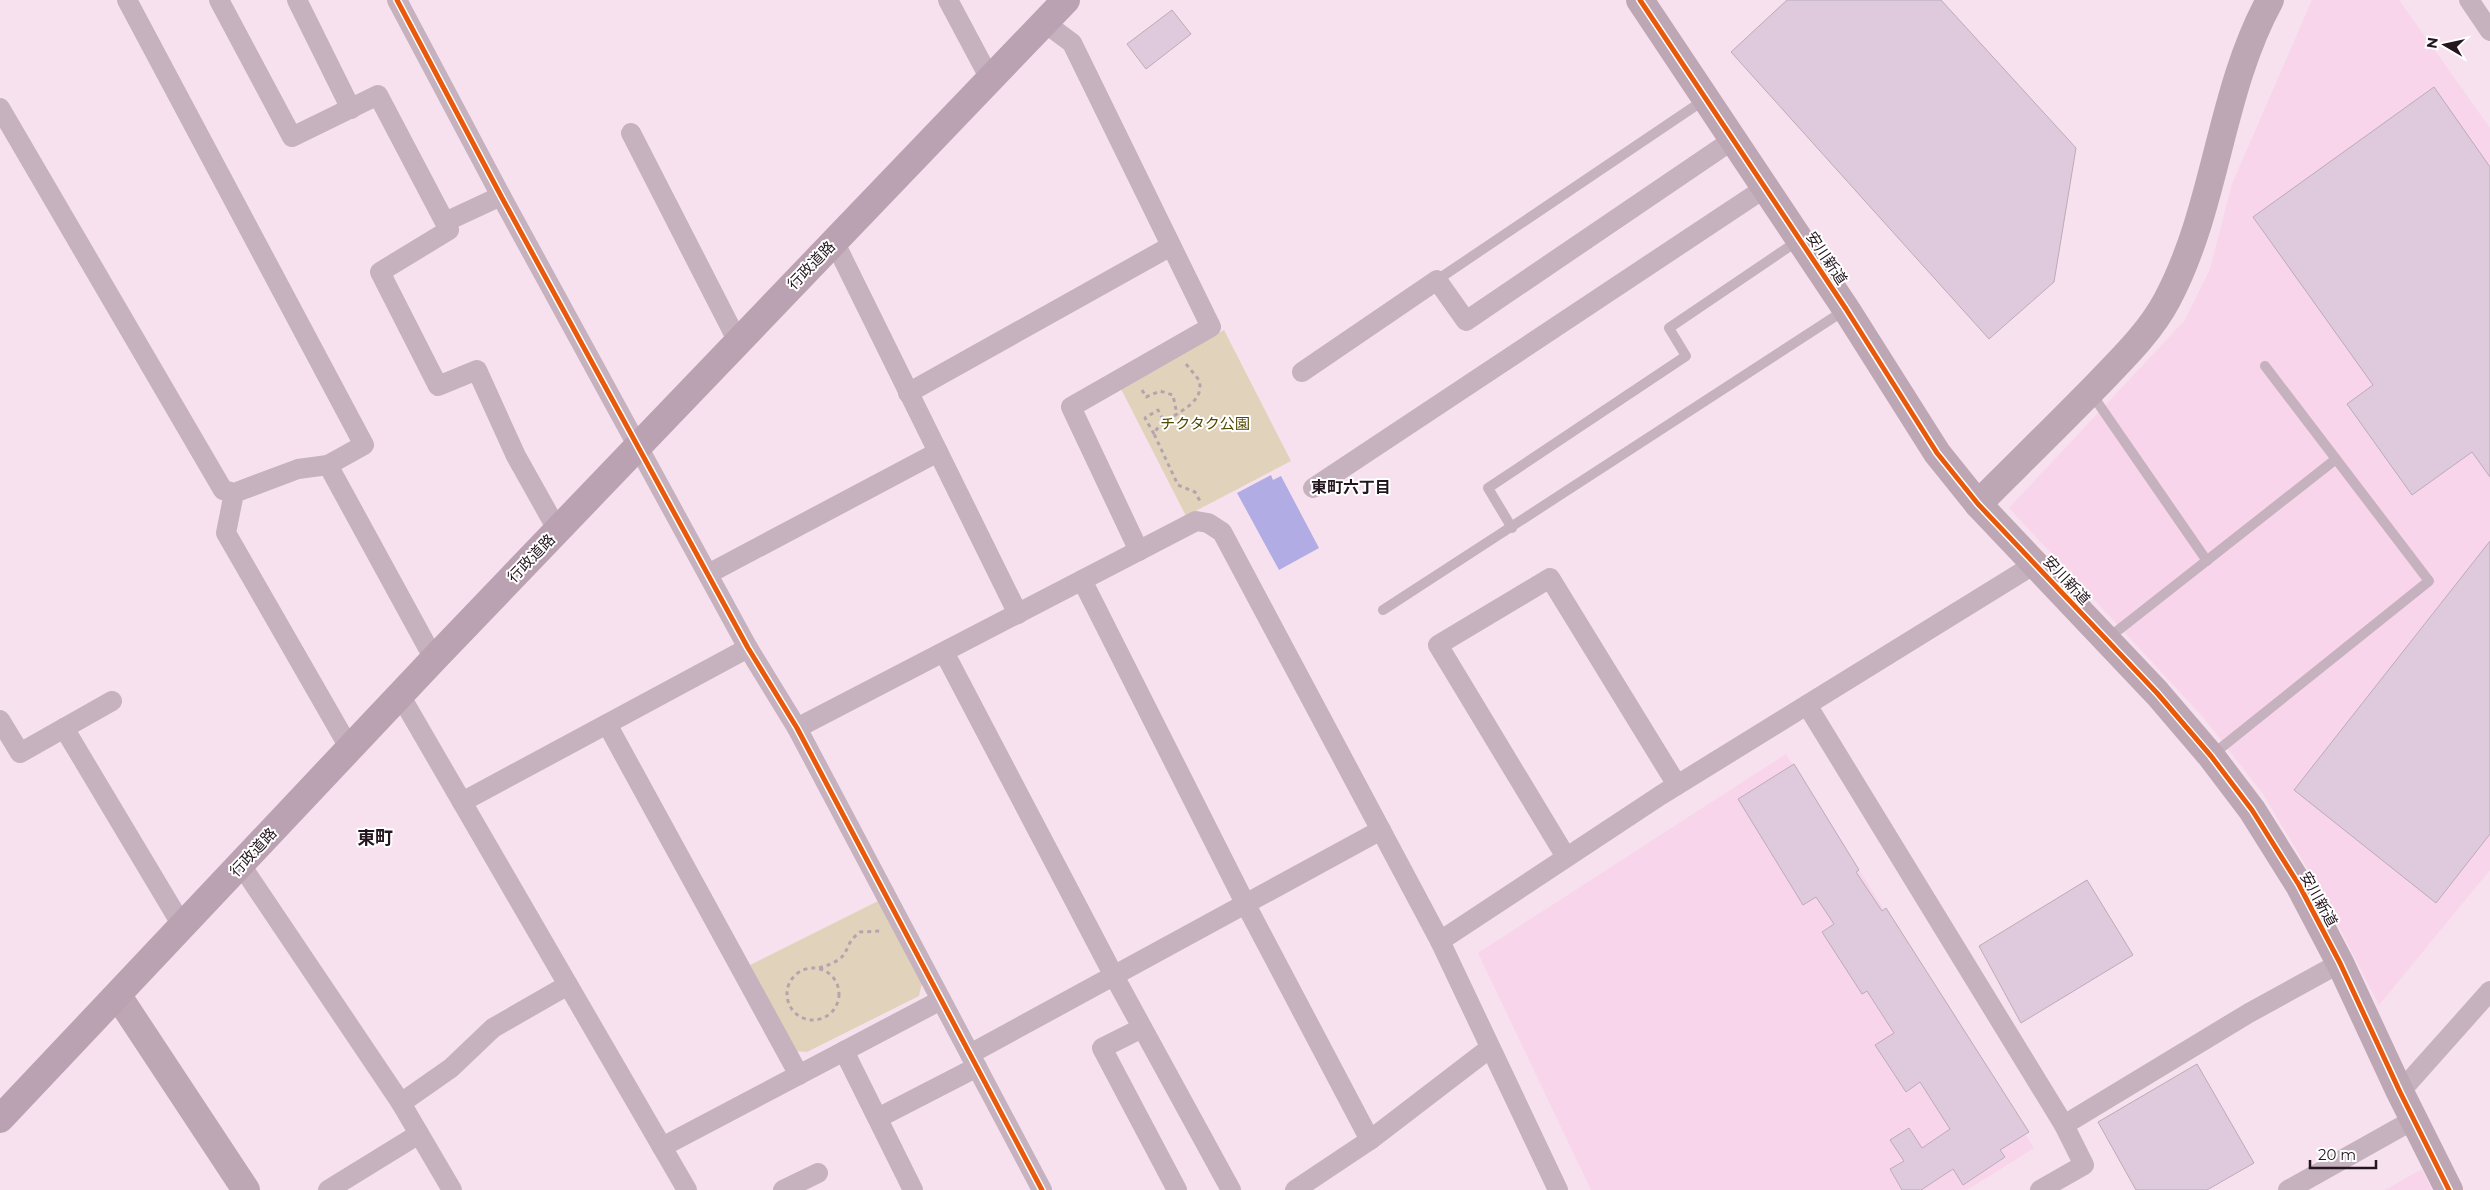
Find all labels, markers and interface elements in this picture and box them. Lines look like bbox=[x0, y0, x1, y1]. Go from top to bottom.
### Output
north arrow bbox=[2420, 20, 2470, 70]
text: N bbox=[2422, 36, 2442, 50]
street label: 安川新道 bbox=[1802, 228, 1852, 288]
street label: 行政道路 bbox=[783, 237, 839, 293]
park label: チクタク公園 bbox=[1160, 414, 1250, 433]
district label: 東町六丁目 bbox=[1311, 478, 1391, 497]
street label: 行政道路 bbox=[503, 530, 559, 586]
street label: 安川新道 bbox=[2040, 552, 2094, 608]
street label: 行政道路 bbox=[226, 824, 280, 880]
district label: 東町 bbox=[357, 827, 393, 849]
street label: 安川新道 bbox=[2296, 868, 2342, 930]
scale bar bbox=[2310, 1138, 2376, 1170]
text: 20 m bbox=[2318, 1145, 2356, 1164]

